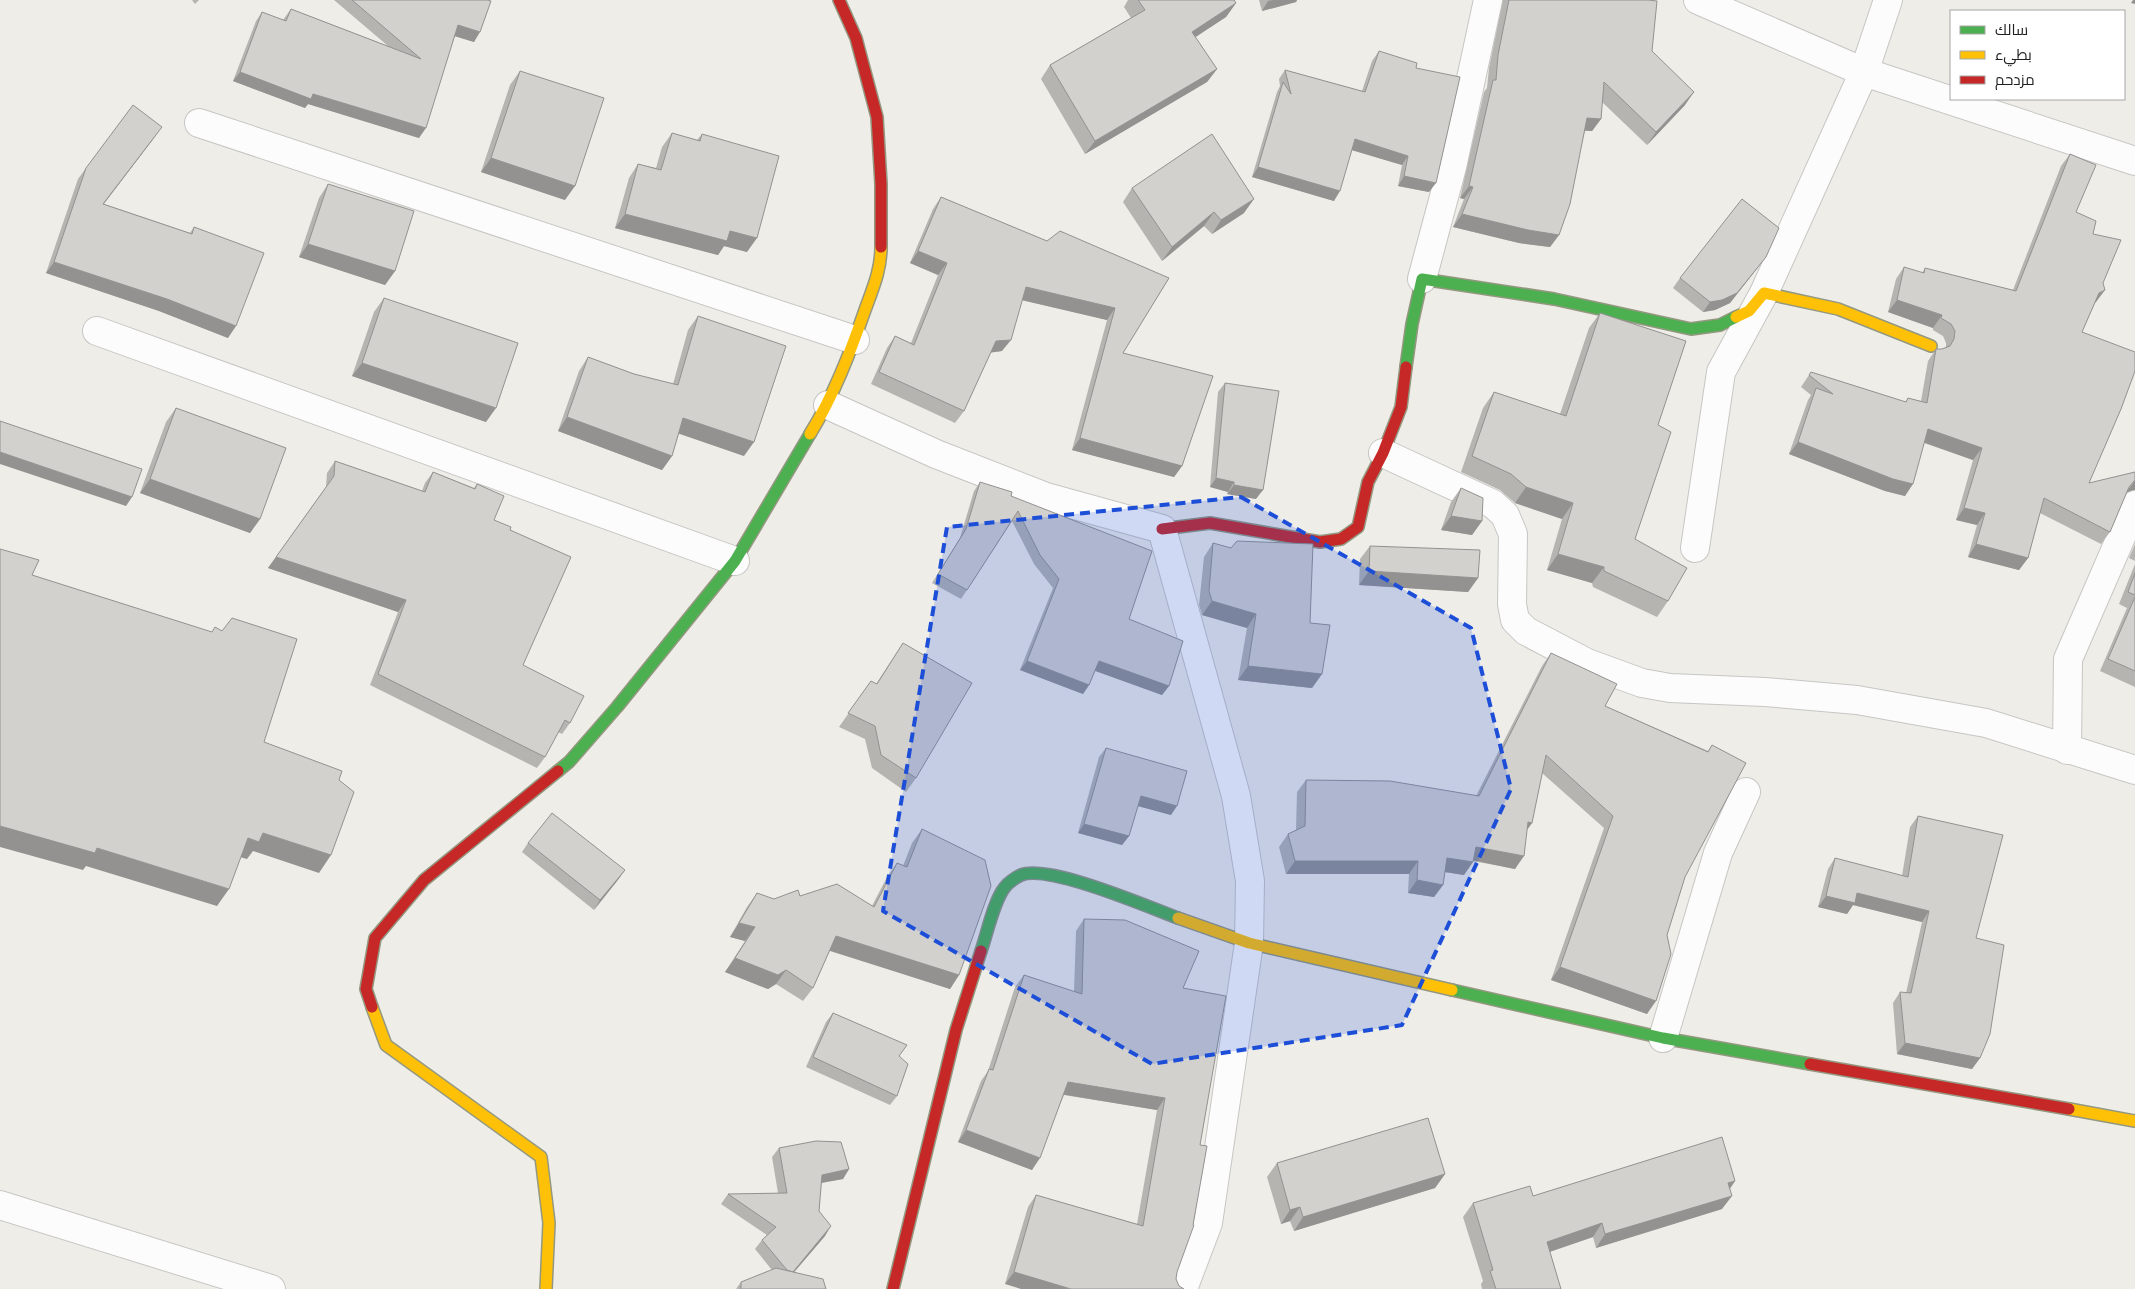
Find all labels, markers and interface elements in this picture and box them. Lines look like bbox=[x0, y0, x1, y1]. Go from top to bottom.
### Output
legend bbox=[1950, 10, 2125, 100]
text: سالك bbox=[1995, 21, 2028, 39]
text: بطيء bbox=[1995, 46, 2032, 67]
text: مزدحم bbox=[1995, 71, 2035, 90]

